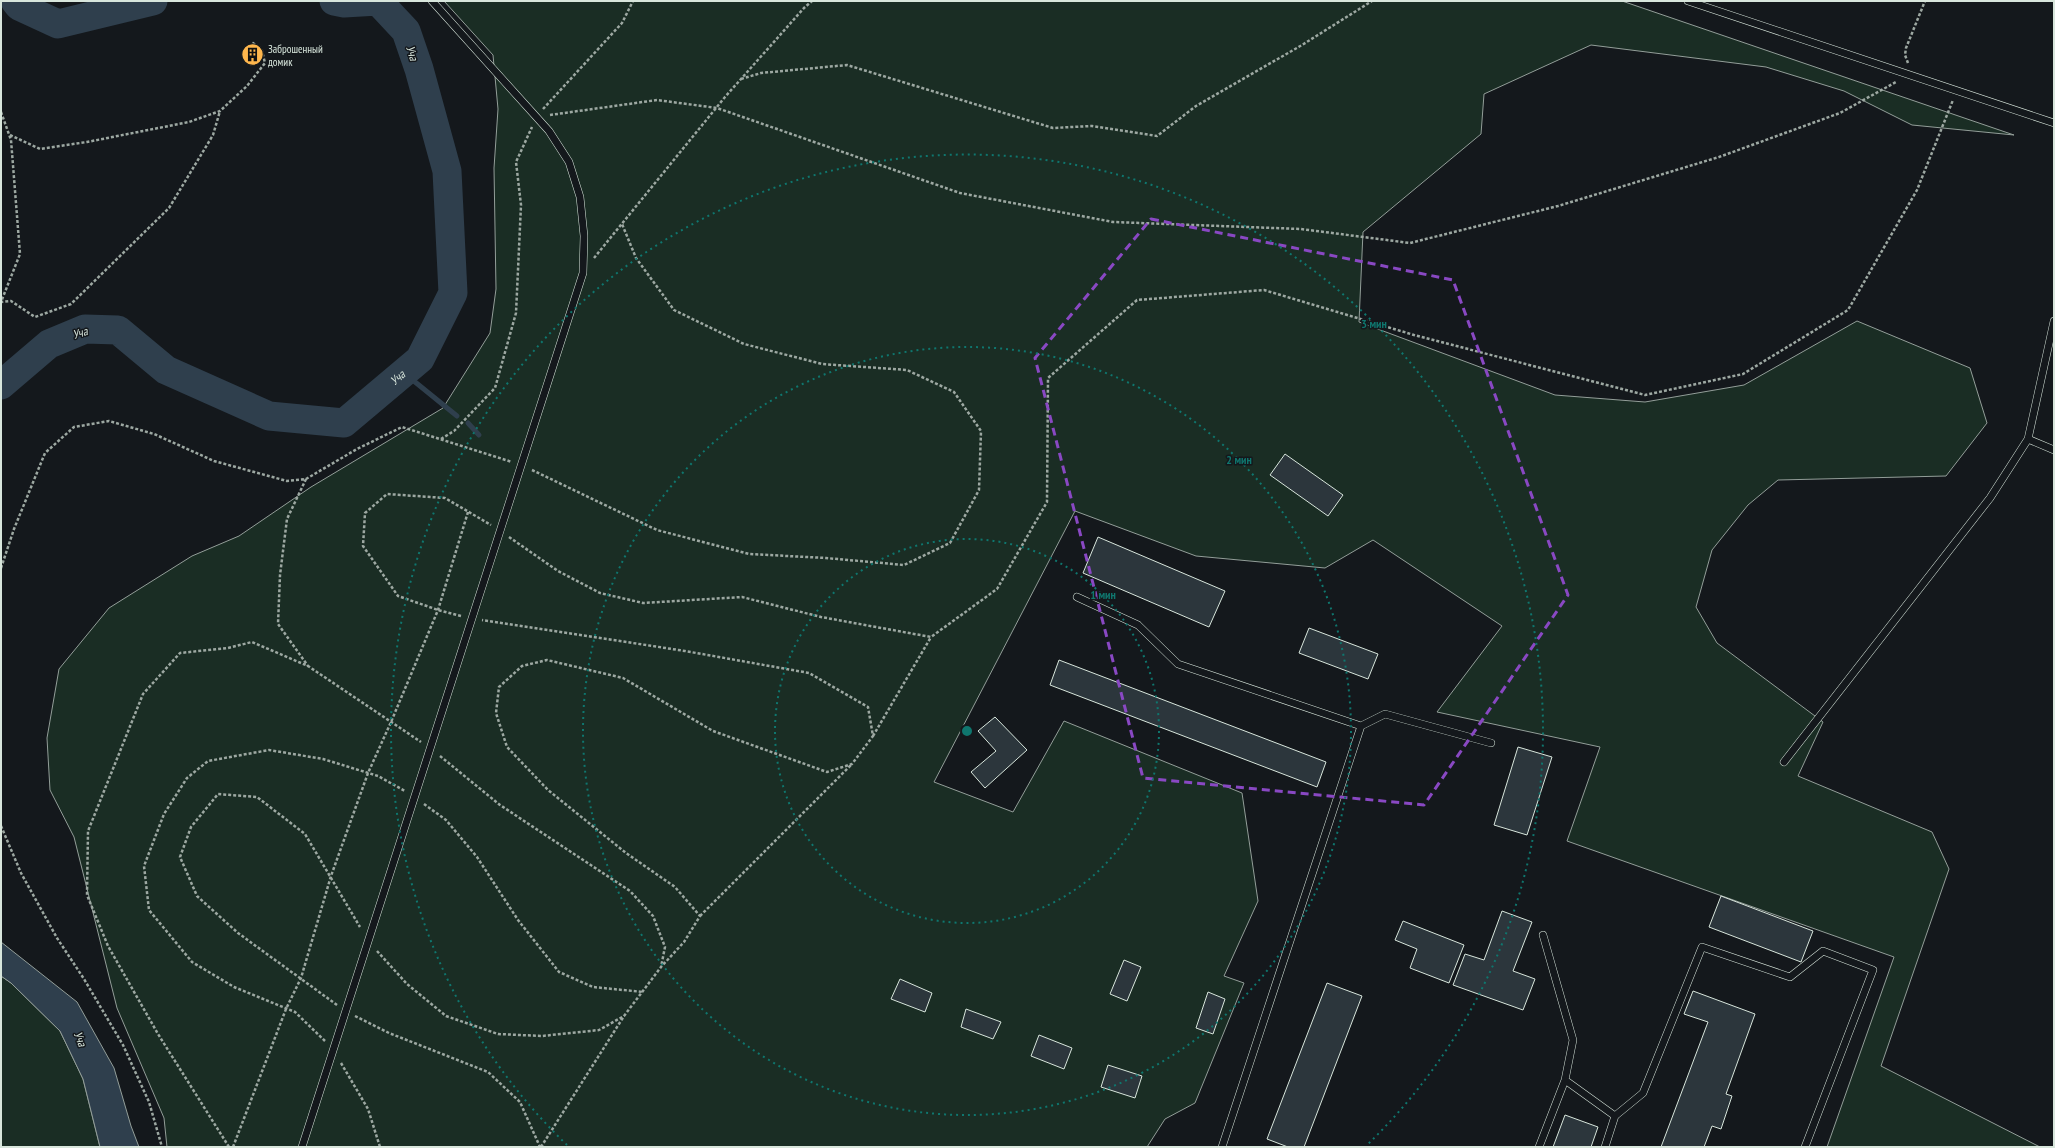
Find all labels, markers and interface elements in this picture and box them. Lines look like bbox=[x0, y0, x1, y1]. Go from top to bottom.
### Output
building icon: Заброшенный домик bbox=[239, 42, 265, 68]
place label: Заброшенный домик bbox=[268, 42, 323, 69]
water label: Уча bbox=[403, 44, 422, 63]
text: 3 мин bbox=[1361, 316, 1387, 331]
water label: Уча bbox=[71, 323, 90, 342]
water label: Уча bbox=[387, 366, 409, 388]
text: 2 мин bbox=[1226, 452, 1252, 467]
text: 1 мин bbox=[1090, 587, 1116, 602]
centre of rings bbox=[960, 724, 974, 738]
water label: Уча bbox=[71, 1029, 91, 1050]

